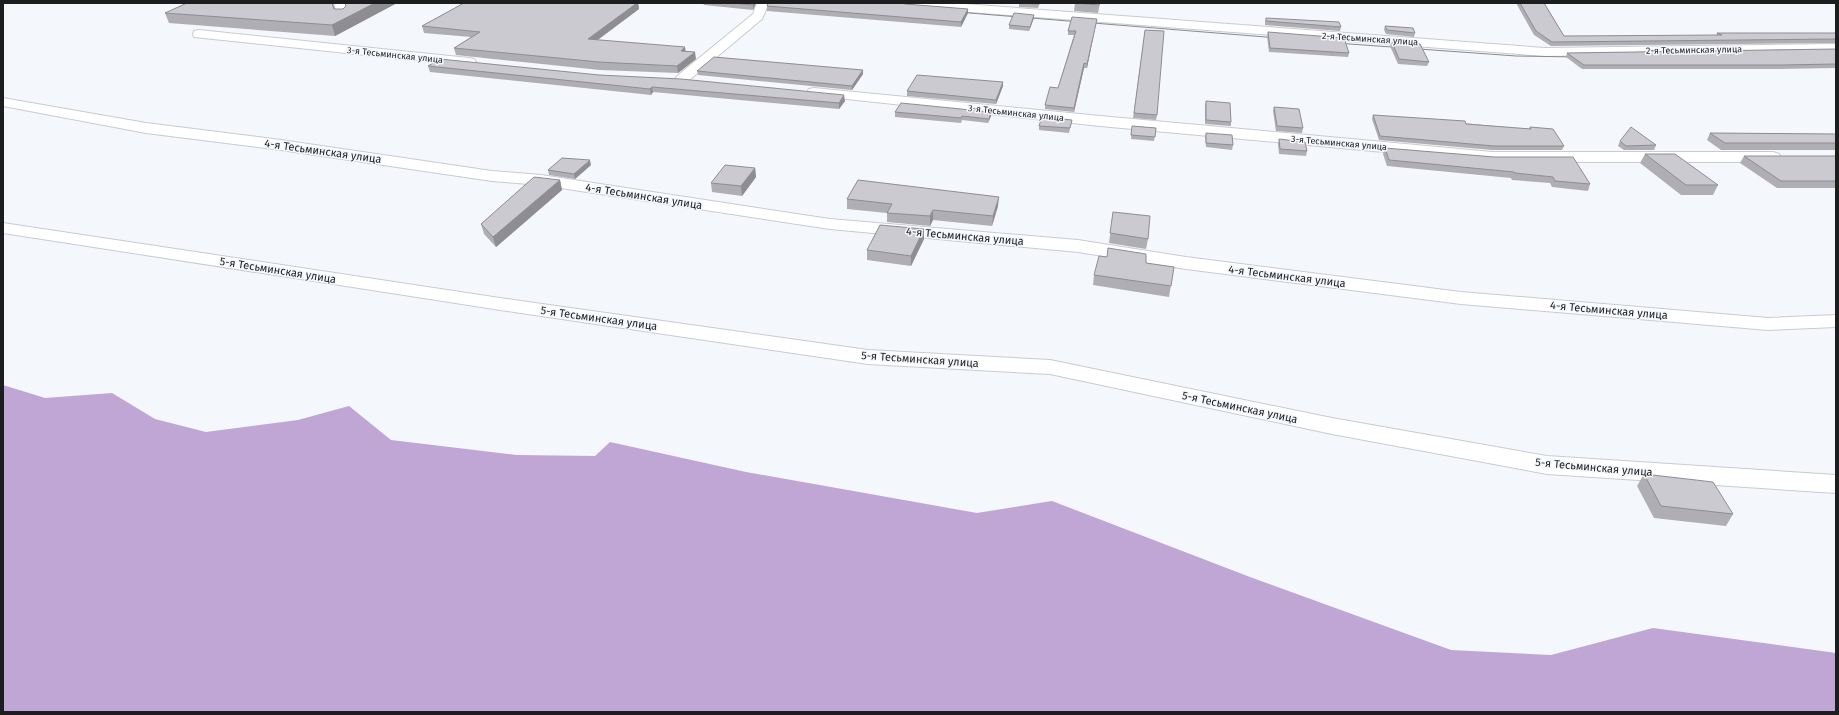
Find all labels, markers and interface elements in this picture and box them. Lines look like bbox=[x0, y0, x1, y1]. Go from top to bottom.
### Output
street label: 2-я Тесьминская улица bbox=[1322, 31, 1418, 47]
street label: 2-я Тесьминская улица bbox=[1646, 44, 1742, 56]
street label: 3-я Тесьминская улица bbox=[347, 45, 443, 65]
street label: 3-я Тесьминская улица bbox=[968, 103, 1064, 123]
street label: 3-я Тесьминская улица bbox=[1291, 134, 1387, 152]
street label: 4-я Тесьминская улица bbox=[264, 137, 382, 166]
street label: 4-я Тесьминская улица bbox=[585, 181, 703, 212]
street label: 4-я Тесьминская улица bbox=[906, 225, 1024, 248]
street label: 5-я Тесьминская улица bbox=[219, 255, 337, 286]
street label: 4-я Тесьминская улица bbox=[1228, 263, 1346, 290]
street label: 4-я Тесьминская улица bbox=[1550, 299, 1668, 322]
street label: 5-я Тесьминская улица bbox=[540, 304, 658, 333]
street label: 5-я Тесьминская улица bbox=[861, 349, 979, 370]
street label: 5-я Тесьминская улица bbox=[1181, 389, 1299, 426]
street label: 5-я Тесьминская улица bbox=[1535, 456, 1653, 479]

